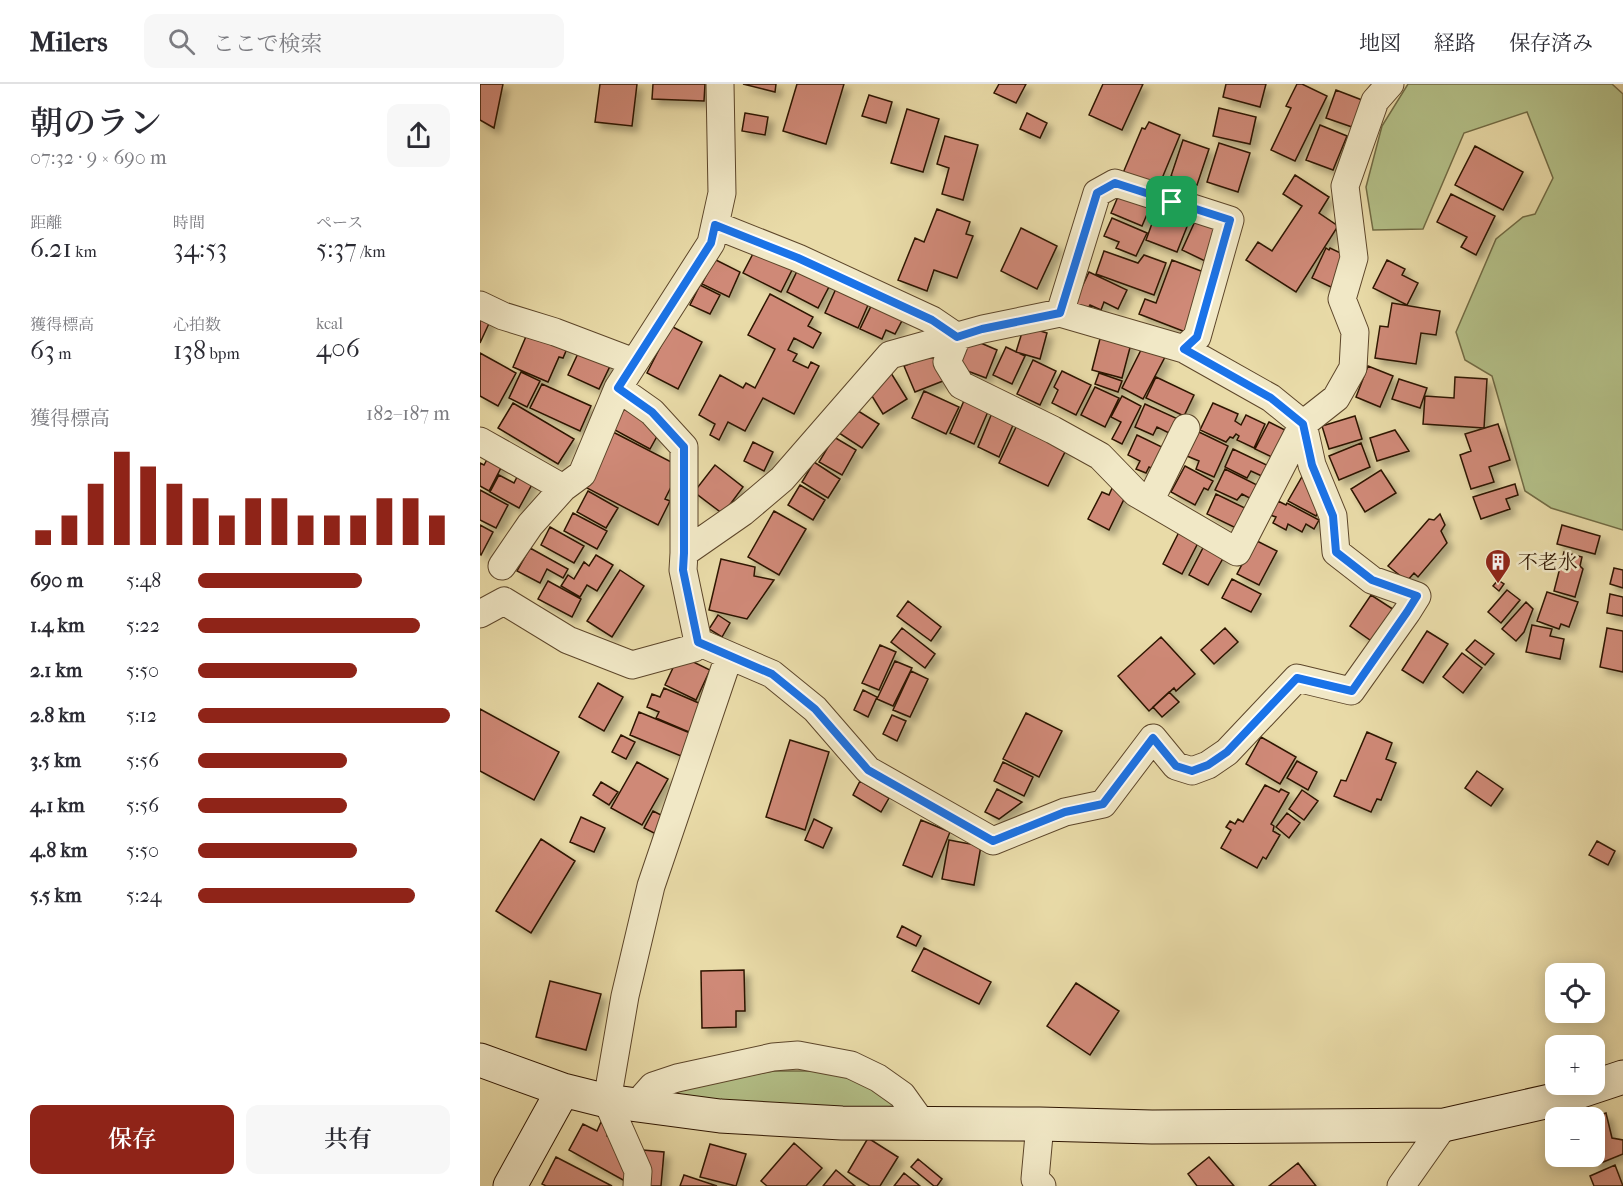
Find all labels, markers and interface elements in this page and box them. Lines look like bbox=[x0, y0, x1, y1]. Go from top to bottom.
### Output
search box bbox=[144, 14, 564, 68]
text: Milers bbox=[30, 25, 108, 58]
icon: search bbox=[165, 25, 198, 58]
text: ここで検索 bbox=[213, 31, 323, 57]
text: 地図 bbox=[1359, 31, 1401, 55]
text: 経路 bbox=[1434, 31, 1476, 55]
text: 保存済み bbox=[1509, 31, 1593, 55]
text: 朝のラン bbox=[30, 104, 162, 143]
button: share bbox=[387, 104, 450, 167]
text: 07:32 · 9 × 690 m bbox=[30, 146, 167, 169]
pin bbox=[1146, 176, 1197, 227]
icon: arrive bbox=[1155, 185, 1188, 218]
text: 距離 bbox=[30, 213, 62, 232]
text: 時間 bbox=[173, 213, 205, 232]
text: ペース bbox=[316, 213, 363, 232]
text: 6.21 bbox=[30, 233, 72, 264]
text: 34:53 bbox=[173, 233, 227, 264]
text: 5:37 bbox=[316, 233, 357, 264]
text: km bbox=[72, 242, 97, 261]
text: /km bbox=[357, 242, 386, 261]
text: kcal bbox=[316, 314, 343, 333]
text: 獲得標高 bbox=[30, 315, 94, 334]
text: 心拍数 bbox=[173, 315, 221, 334]
text: 406 bbox=[316, 333, 360, 364]
text: 63 bbox=[30, 335, 55, 366]
text: 138 bbox=[173, 335, 206, 366]
text: m bbox=[55, 344, 71, 363]
text: bpm bbox=[206, 344, 240, 363]
text: 182–187 m bbox=[366, 402, 450, 425]
text: 獲得標高 bbox=[30, 407, 110, 430]
building icon: 不老水 bbox=[1483, 547, 1513, 585]
place label: 不老水 bbox=[1518, 551, 1578, 574]
text: 690 m bbox=[30, 569, 83, 592]
text: 5:48 bbox=[126, 569, 161, 592]
text: 1.4 km bbox=[30, 614, 85, 637]
text: 5:22 bbox=[126, 614, 160, 637]
text: 2.1 km bbox=[30, 659, 83, 682]
text: 5:50 bbox=[126, 659, 159, 682]
text: 2.8 km bbox=[30, 704, 85, 727]
text: 5:12 bbox=[126, 704, 157, 727]
text: 3.5 km bbox=[30, 749, 81, 772]
text: 5:56 bbox=[126, 749, 159, 772]
text: 4.1 km bbox=[30, 794, 85, 817]
text: 5:56 bbox=[126, 794, 159, 817]
text: 4.8 km bbox=[30, 839, 87, 862]
text: 5:50 bbox=[126, 839, 159, 862]
text: 5.5 km bbox=[30, 884, 82, 907]
text: 5:24 bbox=[126, 884, 162, 907]
map controls bbox=[1545, 963, 1605, 1167]
button: locate bbox=[1545, 963, 1605, 1023]
button: + bbox=[1545, 1035, 1605, 1095]
button: 保存 bbox=[30, 1105, 234, 1174]
button: 共有 bbox=[246, 1105, 450, 1174]
button: − bbox=[1545, 1107, 1605, 1167]

